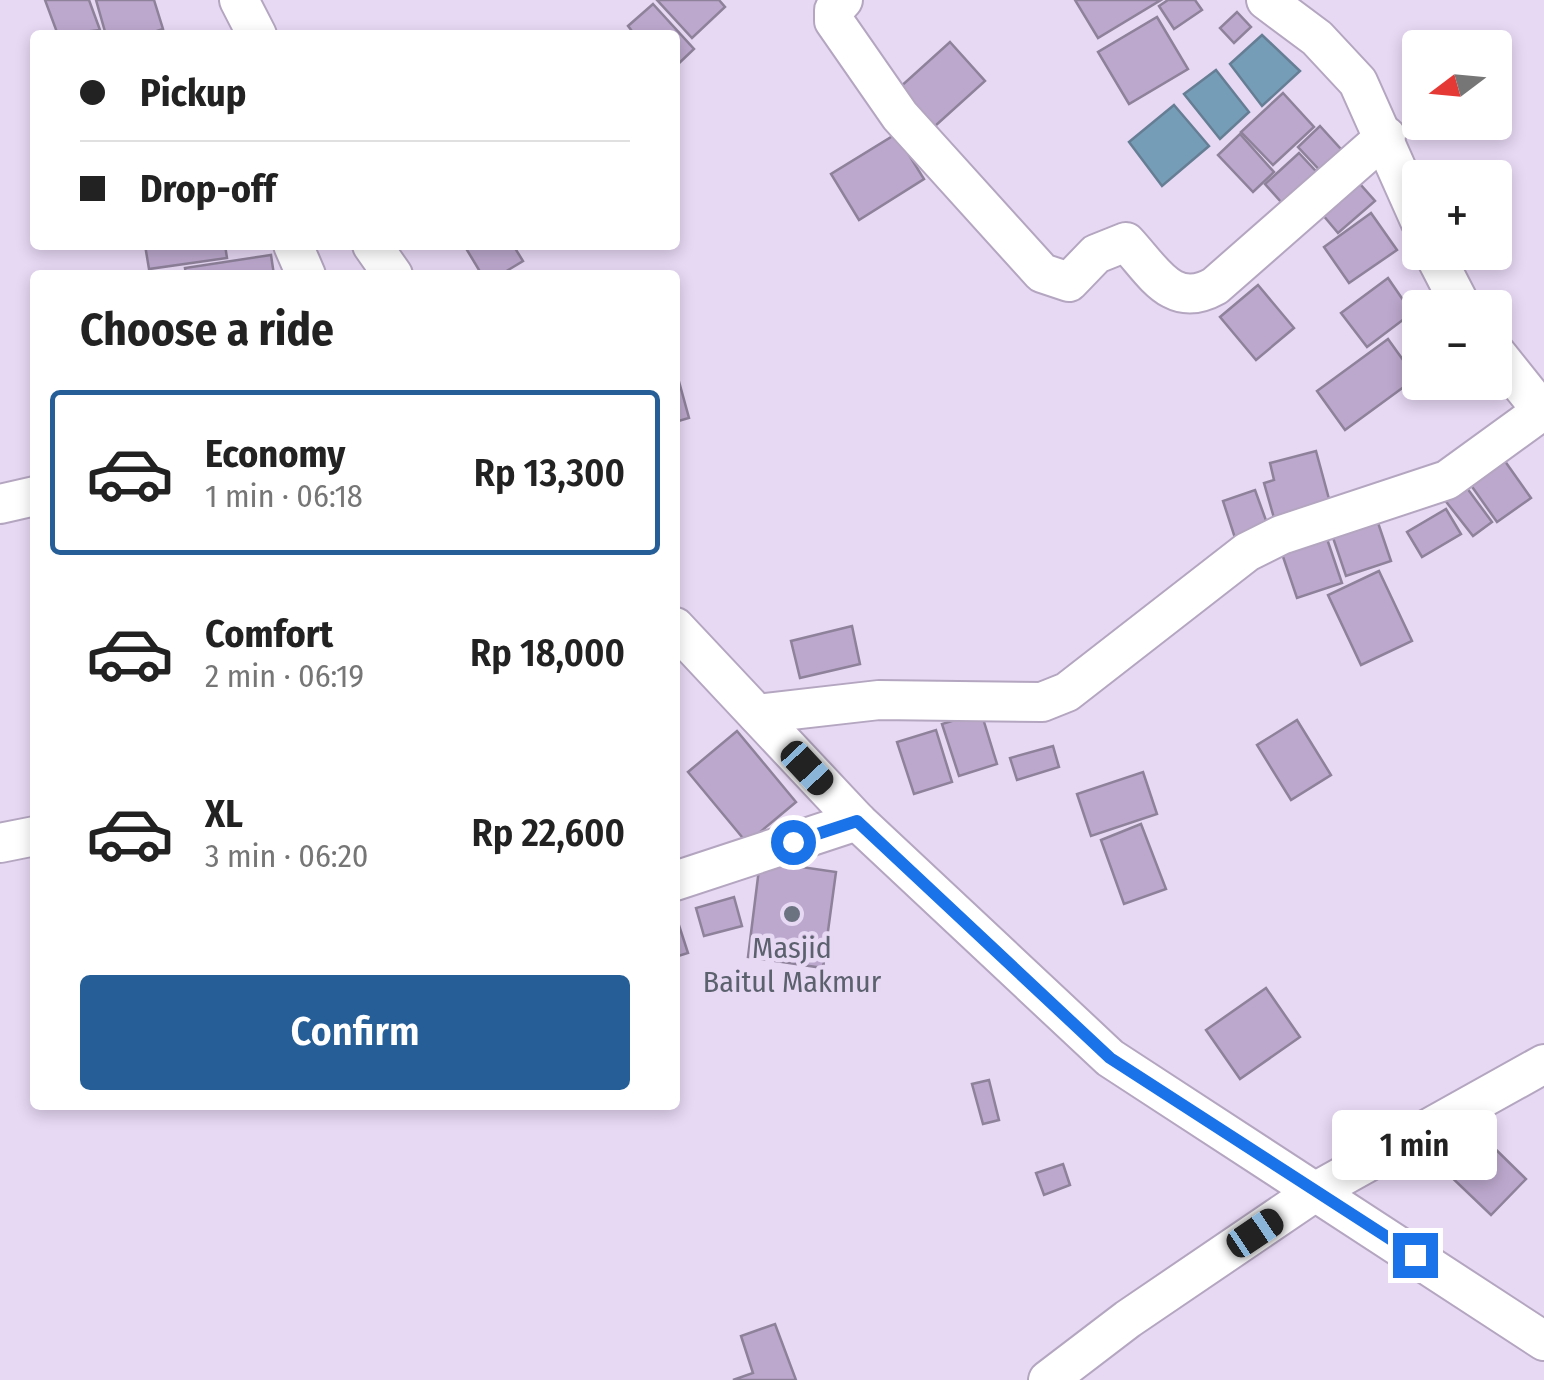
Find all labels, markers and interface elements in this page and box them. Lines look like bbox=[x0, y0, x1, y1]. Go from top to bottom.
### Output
north arrow bbox=[1402, 30, 1512, 140]
map controls bbox=[1402, 30, 1512, 400]
text: Pickup bbox=[140, 70, 246, 116]
button: + bbox=[1402, 160, 1512, 270]
text: Drop-off bbox=[140, 166, 276, 212]
button: − bbox=[1402, 290, 1512, 400]
text: Choose a ride bbox=[80, 303, 334, 357]
icon: car bbox=[85, 428, 175, 518]
text: Economy bbox=[205, 431, 345, 477]
text: Rp 13,300 bbox=[474, 450, 625, 496]
text: 1 min · 06:18 bbox=[205, 477, 363, 515]
icon: car bbox=[85, 608, 175, 698]
text: Comfort bbox=[205, 611, 333, 657]
text: Rp 18,000 bbox=[470, 630, 625, 676]
text: 2 min · 06:19 bbox=[205, 657, 364, 695]
car bbox=[776, 736, 838, 800]
icon: car bbox=[85, 788, 175, 878]
text: XL bbox=[205, 791, 243, 837]
text: Rp 22,600 bbox=[471, 810, 625, 856]
route start bbox=[771, 820, 816, 865]
text: 3 min · 06:20 bbox=[205, 837, 368, 875]
marker: Masjid Baitul Makmur bbox=[781, 903, 803, 925]
place label: Masjid Baitul Makmur bbox=[703, 930, 882, 1000]
button: Confirm bbox=[80, 975, 630, 1090]
callout: 1 min bbox=[1332, 1110, 1498, 1180]
text: 1 min bbox=[1380, 1126, 1449, 1164]
car bbox=[1222, 1204, 1288, 1262]
route end bbox=[1393, 1233, 1438, 1278]

